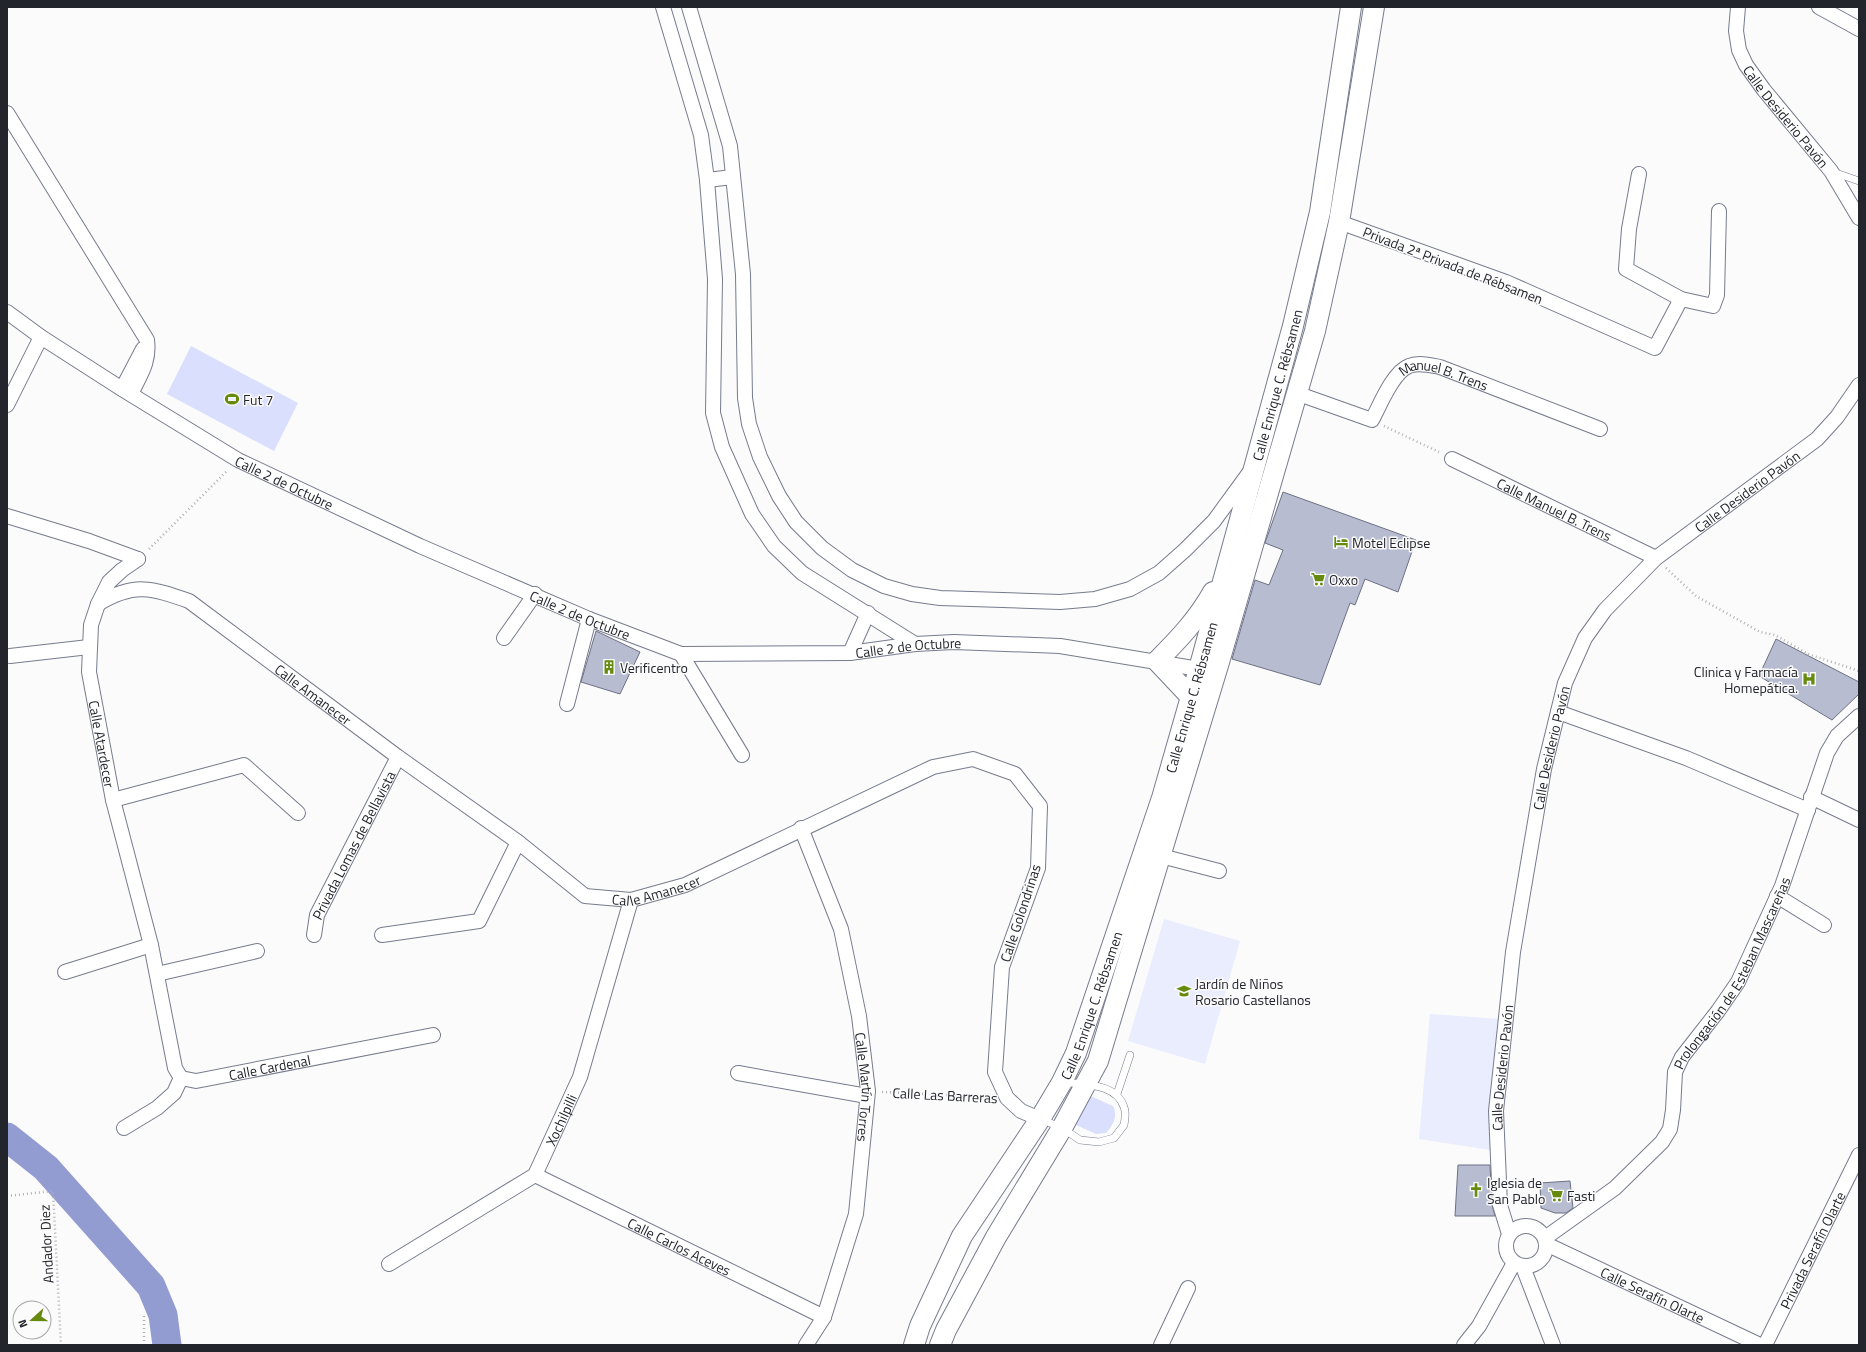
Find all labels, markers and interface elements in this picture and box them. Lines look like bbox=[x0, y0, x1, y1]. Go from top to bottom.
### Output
street label: Calle Desiderio Pavón bbox=[1739, 60, 1834, 172]
street label: Privada 2ª Privada de Rébsamen bbox=[1360, 221, 1546, 309]
street label: Calle Enrique C. Rébsamen bbox=[1246, 307, 1307, 463]
street label: Manuel B. Trens bbox=[1394, 353, 1492, 395]
place label: Fut 7 bbox=[243, 389, 273, 410]
sports icon: Fut 7 bbox=[224, 391, 240, 407]
street label: Calle Desiderio Pavón bbox=[1690, 445, 1804, 537]
street label: Calle 2 de Octubre bbox=[232, 450, 337, 514]
street label: Calle Manuel B. Trens bbox=[1494, 472, 1615, 546]
place label: Motel Eclipse bbox=[1352, 532, 1430, 553]
hotel icon: Motel Eclipse bbox=[1333, 534, 1349, 550]
place label: Oxxo bbox=[1329, 569, 1358, 590]
supermarket icon: Oxxo bbox=[1310, 571, 1326, 587]
street label: Calle 2 de Octubre bbox=[527, 584, 633, 644]
street label: Calle Enrique C. Rébsamen bbox=[1159, 619, 1222, 775]
street label: Calle 2 de Octubre bbox=[854, 631, 962, 663]
place label: Verificentro bbox=[620, 657, 688, 678]
street label: Calle Amanecer bbox=[271, 658, 356, 730]
building icon: Verificentro bbox=[601, 659, 617, 675]
place label: Clinica y Farmacía Homepática. bbox=[1694, 661, 1798, 698]
hospital icon: Clinica y Farmacía Homepática. bbox=[1801, 671, 1817, 687]
street label: Calle Desiderio Pavón bbox=[1527, 684, 1574, 811]
street label: Calle Atardecer bbox=[84, 698, 121, 789]
street label: Privada Lomas de Bellavista bbox=[306, 767, 400, 923]
street label: Calle Golondrinas bbox=[994, 861, 1046, 965]
street label: Calle Amanecer bbox=[611, 869, 704, 910]
street label: Prolongación de Esteban Mascareñas bbox=[1667, 874, 1795, 1072]
street label: Calle Enrique C. Rébsamen bbox=[1054, 928, 1127, 1083]
place label: Jardín de Niños Rosario Castellanos bbox=[1195, 973, 1311, 1010]
school or university icon: Jardín de Niños Rosario Castellanos bbox=[1176, 983, 1192, 999]
street label: Calle Desiderio Pavón bbox=[1485, 1004, 1518, 1131]
street label: Calle Martín Torres bbox=[851, 1031, 879, 1143]
street label: Calle Cardenal bbox=[227, 1049, 312, 1085]
street label: Calle Las Barreras bbox=[892, 1082, 998, 1108]
street label: Xochilpilli bbox=[539, 1090, 581, 1149]
place label: Iglesia de San Pablo bbox=[1487, 1172, 1545, 1209]
church icon: Iglesia de San Pablo bbox=[1468, 1182, 1484, 1198]
place label: Fasti bbox=[1567, 1185, 1595, 1206]
supermarket icon: Fasti bbox=[1548, 1187, 1564, 1203]
street label: Privada Serafín Olarte bbox=[1774, 1188, 1850, 1312]
street label: Andador Diez bbox=[33, 1204, 59, 1284]
street label: Calle Carlos Aceves bbox=[624, 1212, 735, 1280]
street label: Calle Serafín Olarte bbox=[1597, 1261, 1708, 1328]
north arrow bbox=[12, 1300, 52, 1340]
text: N bbox=[14, 1317, 31, 1330]

